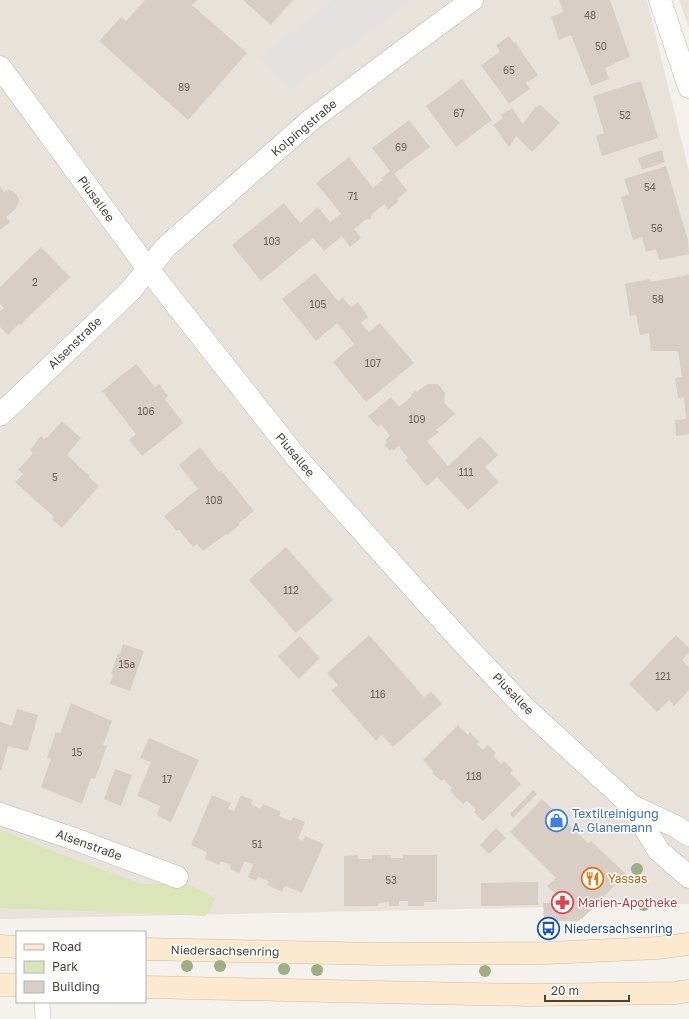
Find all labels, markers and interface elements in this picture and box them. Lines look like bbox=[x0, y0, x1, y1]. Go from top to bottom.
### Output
house number: 48 bbox=[584, 9, 596, 21]
house number: 50 bbox=[595, 40, 607, 52]
house number: 65 bbox=[503, 64, 515, 76]
house number: 89 bbox=[178, 81, 190, 93]
street label: Kolpingstraße bbox=[268, 96, 339, 159]
house number: 67 bbox=[453, 107, 465, 119]
house number: 52 bbox=[619, 109, 631, 121]
house number: 69 bbox=[395, 141, 407, 153]
street label: Piusallee bbox=[75, 173, 118, 225]
house number: 54 bbox=[644, 181, 656, 193]
house number: 71 bbox=[348, 190, 358, 202]
house number: 56 bbox=[651, 222, 663, 234]
house number: 103 bbox=[264, 235, 281, 247]
house number: 2 bbox=[32, 276, 38, 288]
house number: 58 bbox=[652, 293, 664, 305]
house number: 105 bbox=[310, 298, 327, 310]
street label: Alsenstraße bbox=[45, 313, 105, 372]
house number: 107 bbox=[365, 357, 381, 369]
house number: 106 bbox=[137, 405, 155, 417]
house number: 109 bbox=[408, 413, 426, 425]
street label: Piusallee bbox=[273, 430, 318, 480]
house number: 111 bbox=[459, 466, 473, 478]
house number: 5 bbox=[52, 471, 58, 483]
house number: 108 bbox=[205, 494, 223, 506]
house number: 112 bbox=[283, 584, 299, 596]
house number: 15a bbox=[119, 658, 135, 670]
street label: Piusallee bbox=[490, 669, 537, 718]
house number: 121 bbox=[655, 670, 671, 682]
house number: 116 bbox=[370, 688, 386, 700]
house number: 15 bbox=[72, 746, 83, 758]
house number: 118 bbox=[466, 770, 482, 782]
house number: 17 bbox=[162, 773, 172, 785]
place label: Textilreinigung A. Glanemann bbox=[572, 806, 659, 835]
shop icon: Textilreinigung A. Glanemann bbox=[543, 808, 569, 834]
street label: Alsenstraße bbox=[54, 826, 124, 863]
house number: 51 bbox=[252, 838, 262, 850]
restaurant icon: Yassas bbox=[580, 866, 606, 892]
place label: Yassas bbox=[608, 871, 647, 886]
house number: 53 bbox=[385, 874, 397, 886]
pharmacy icon: Marien-Apotheke bbox=[549, 890, 575, 916]
place label: Marien-Apotheke bbox=[578, 895, 677, 910]
bus stop icon: Niedersachsenring bbox=[535, 916, 561, 942]
place label: Niedersachsenring bbox=[564, 921, 673, 936]
legend bbox=[16, 931, 146, 1003]
text: Road bbox=[52, 939, 81, 954]
street label: Niedersachsenring bbox=[171, 942, 279, 959]
text: Park bbox=[52, 959, 78, 974]
scale bar bbox=[545, 977, 629, 1003]
text: Building bbox=[52, 979, 100, 994]
text: 20 m bbox=[551, 983, 579, 998]

